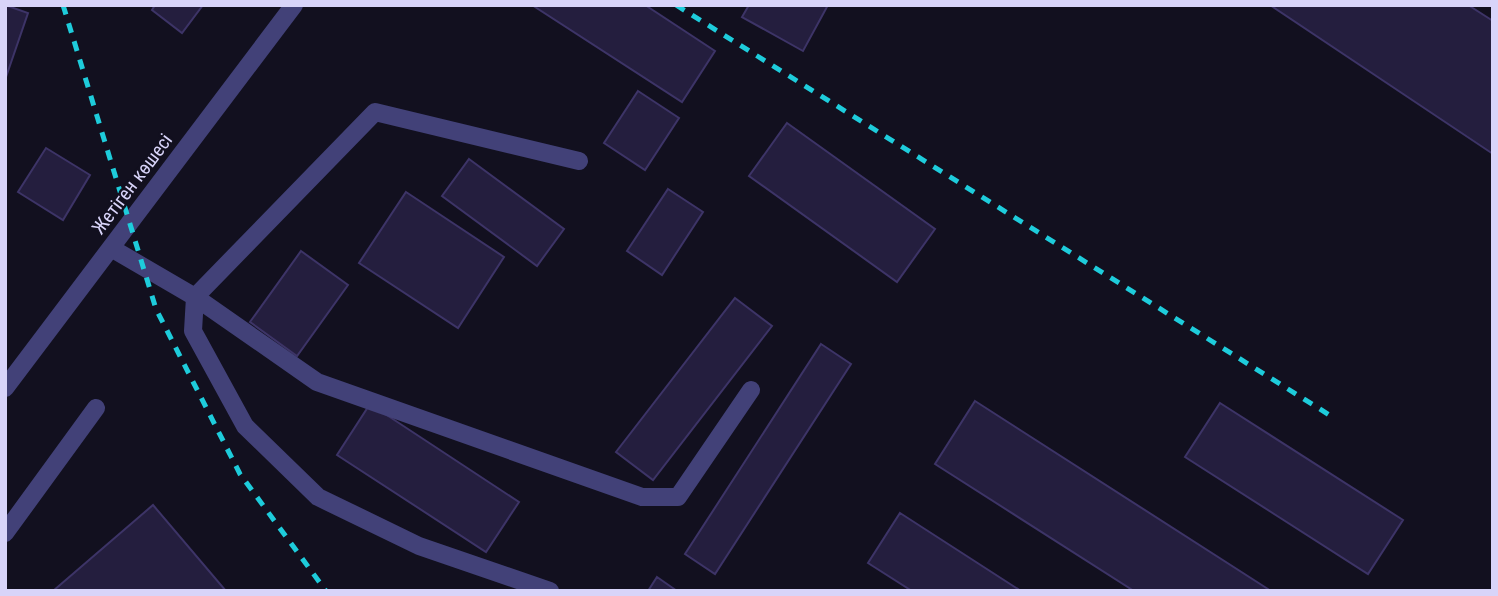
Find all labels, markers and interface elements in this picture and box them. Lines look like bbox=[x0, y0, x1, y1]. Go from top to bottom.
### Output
street label: Жетіген көшесі bbox=[87, 129, 177, 239]

